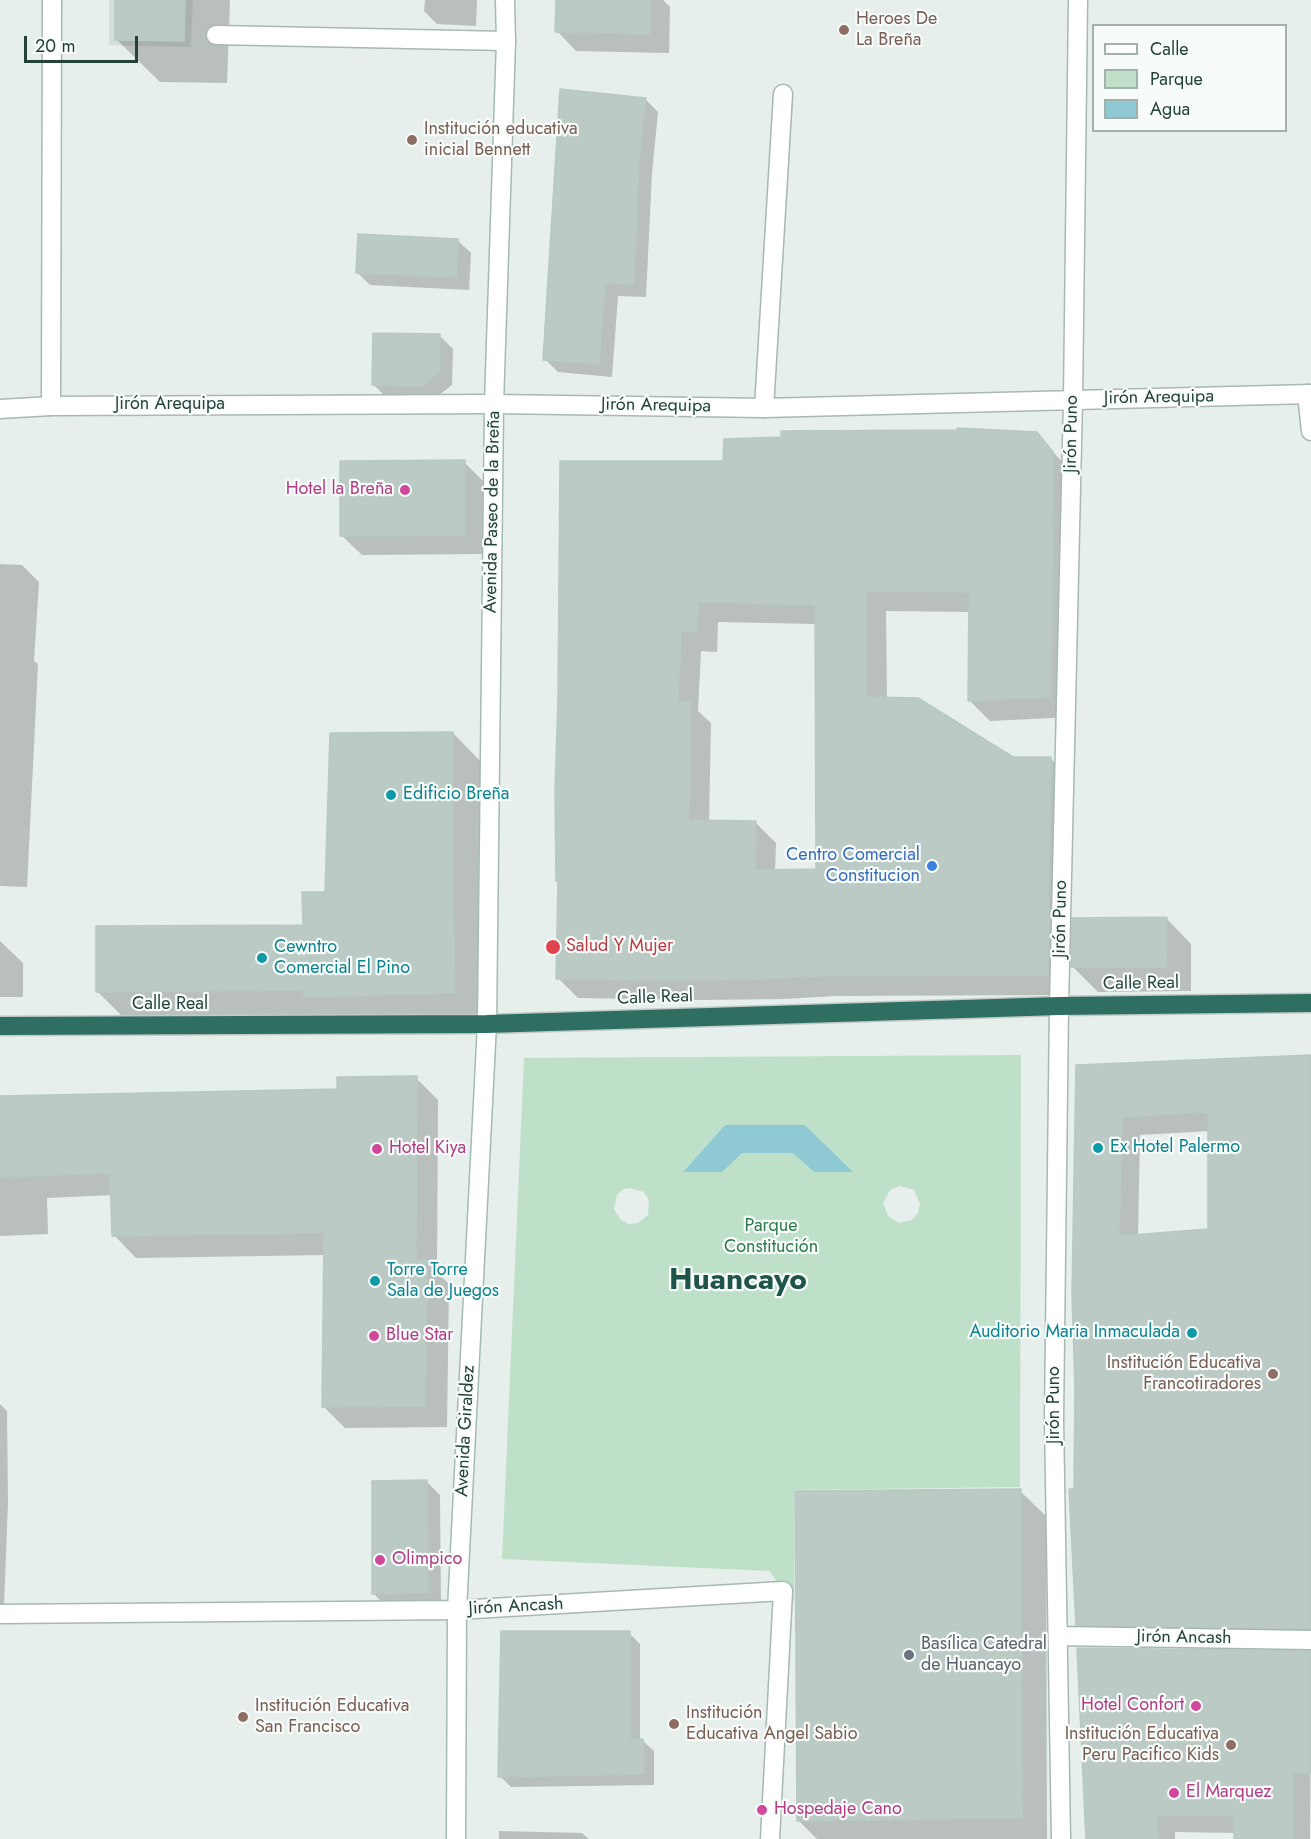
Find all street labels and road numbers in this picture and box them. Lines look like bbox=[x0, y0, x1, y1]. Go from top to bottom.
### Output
street label: Jirón Arequipa bbox=[1104, 386, 1214, 410]
street label: Jirón Arequipa bbox=[115, 394, 225, 416]
street label: Jirón Arequipa bbox=[601, 394, 711, 418]
street label: Jirón Puno bbox=[1061, 395, 1083, 473]
street label: Avenida Paseo de la Breña bbox=[480, 411, 506, 613]
street label: Jirón Puno bbox=[1050, 880, 1072, 958]
street label: Calle Real bbox=[1103, 973, 1179, 995]
street label: Calle Real bbox=[617, 986, 693, 1010]
street label: Calle Real bbox=[132, 994, 208, 1016]
street label: Avenida Giraldez bbox=[452, 1365, 480, 1497]
street label: Jirón Puno bbox=[1044, 1366, 1066, 1444]
street label: Jirón Ancash bbox=[468, 1594, 564, 1620]
street label: Jirón Ancash bbox=[1136, 1626, 1232, 1650]

